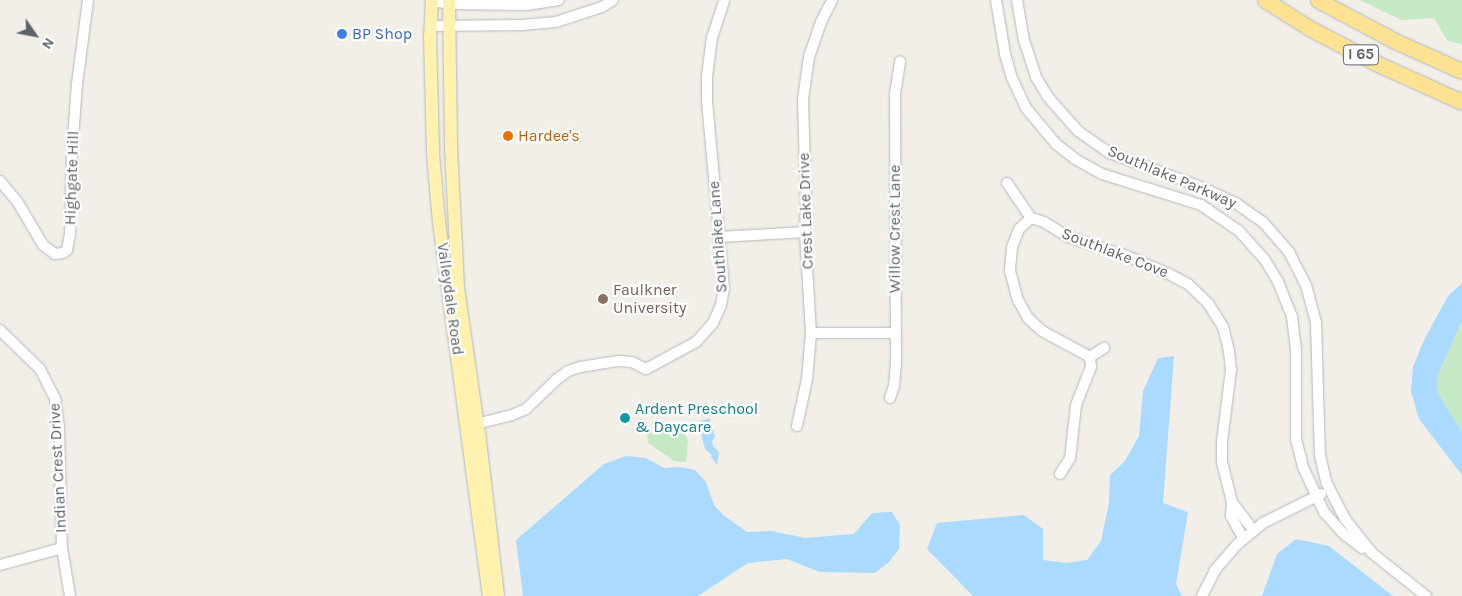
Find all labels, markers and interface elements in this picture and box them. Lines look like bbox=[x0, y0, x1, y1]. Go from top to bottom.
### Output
north arrow bbox=[10, 10, 60, 60]
place label: BP Shop bbox=[352, 24, 412, 44]
marker: BP Shop bbox=[336, 28, 348, 40]
text: N bbox=[38, 35, 58, 52]
road number: I 65 bbox=[1342, 42, 1380, 68]
place label: Hardee's bbox=[518, 126, 580, 146]
street label: Highgate Hill bbox=[61, 130, 83, 226]
marker: Hardee's bbox=[502, 130, 514, 142]
street label: Southlake Parkway bbox=[1105, 141, 1239, 213]
street label: Crest Lake Drive bbox=[794, 152, 818, 270]
street label: Willow Crest Lane bbox=[885, 165, 905, 293]
street label: Southlake Lane bbox=[705, 180, 731, 294]
street label: Southlake Cove bbox=[1059, 224, 1171, 282]
street label: Valleydale Road bbox=[433, 241, 467, 357]
place label: Faulkner University bbox=[613, 280, 687, 318]
marker: Faulkner University bbox=[597, 293, 609, 305]
place label: Ardent Preschool & Daycare bbox=[635, 399, 758, 437]
street label: Indian Crest Drive bbox=[45, 403, 71, 533]
marker: Ardent Preschool & Daycare bbox=[619, 412, 631, 424]

